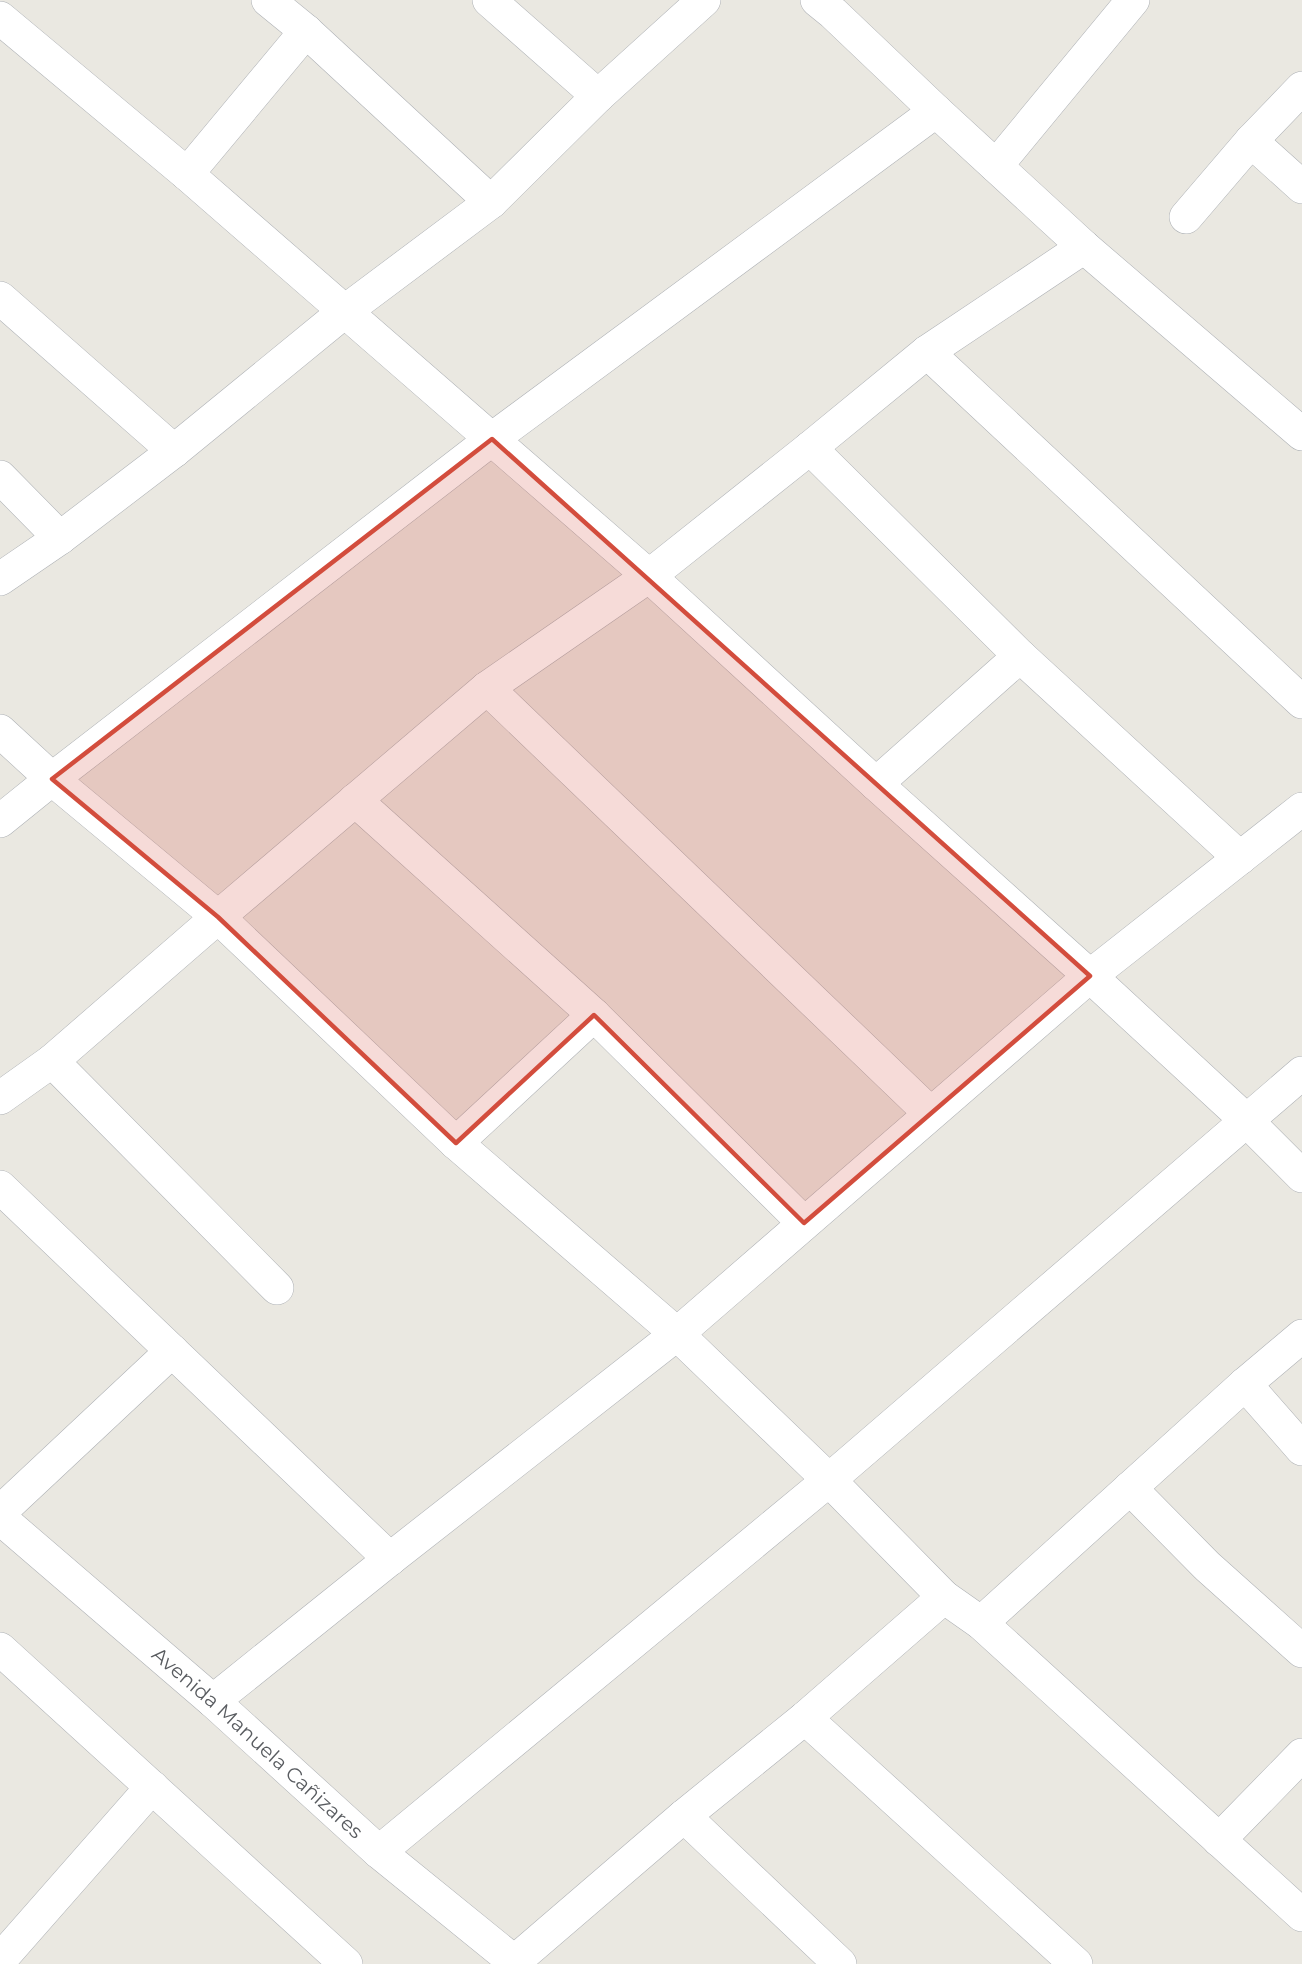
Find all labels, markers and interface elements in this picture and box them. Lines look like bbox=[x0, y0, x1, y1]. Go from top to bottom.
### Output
street label: Avenida Manuela Cañizares bbox=[147, 1642, 368, 1844]

